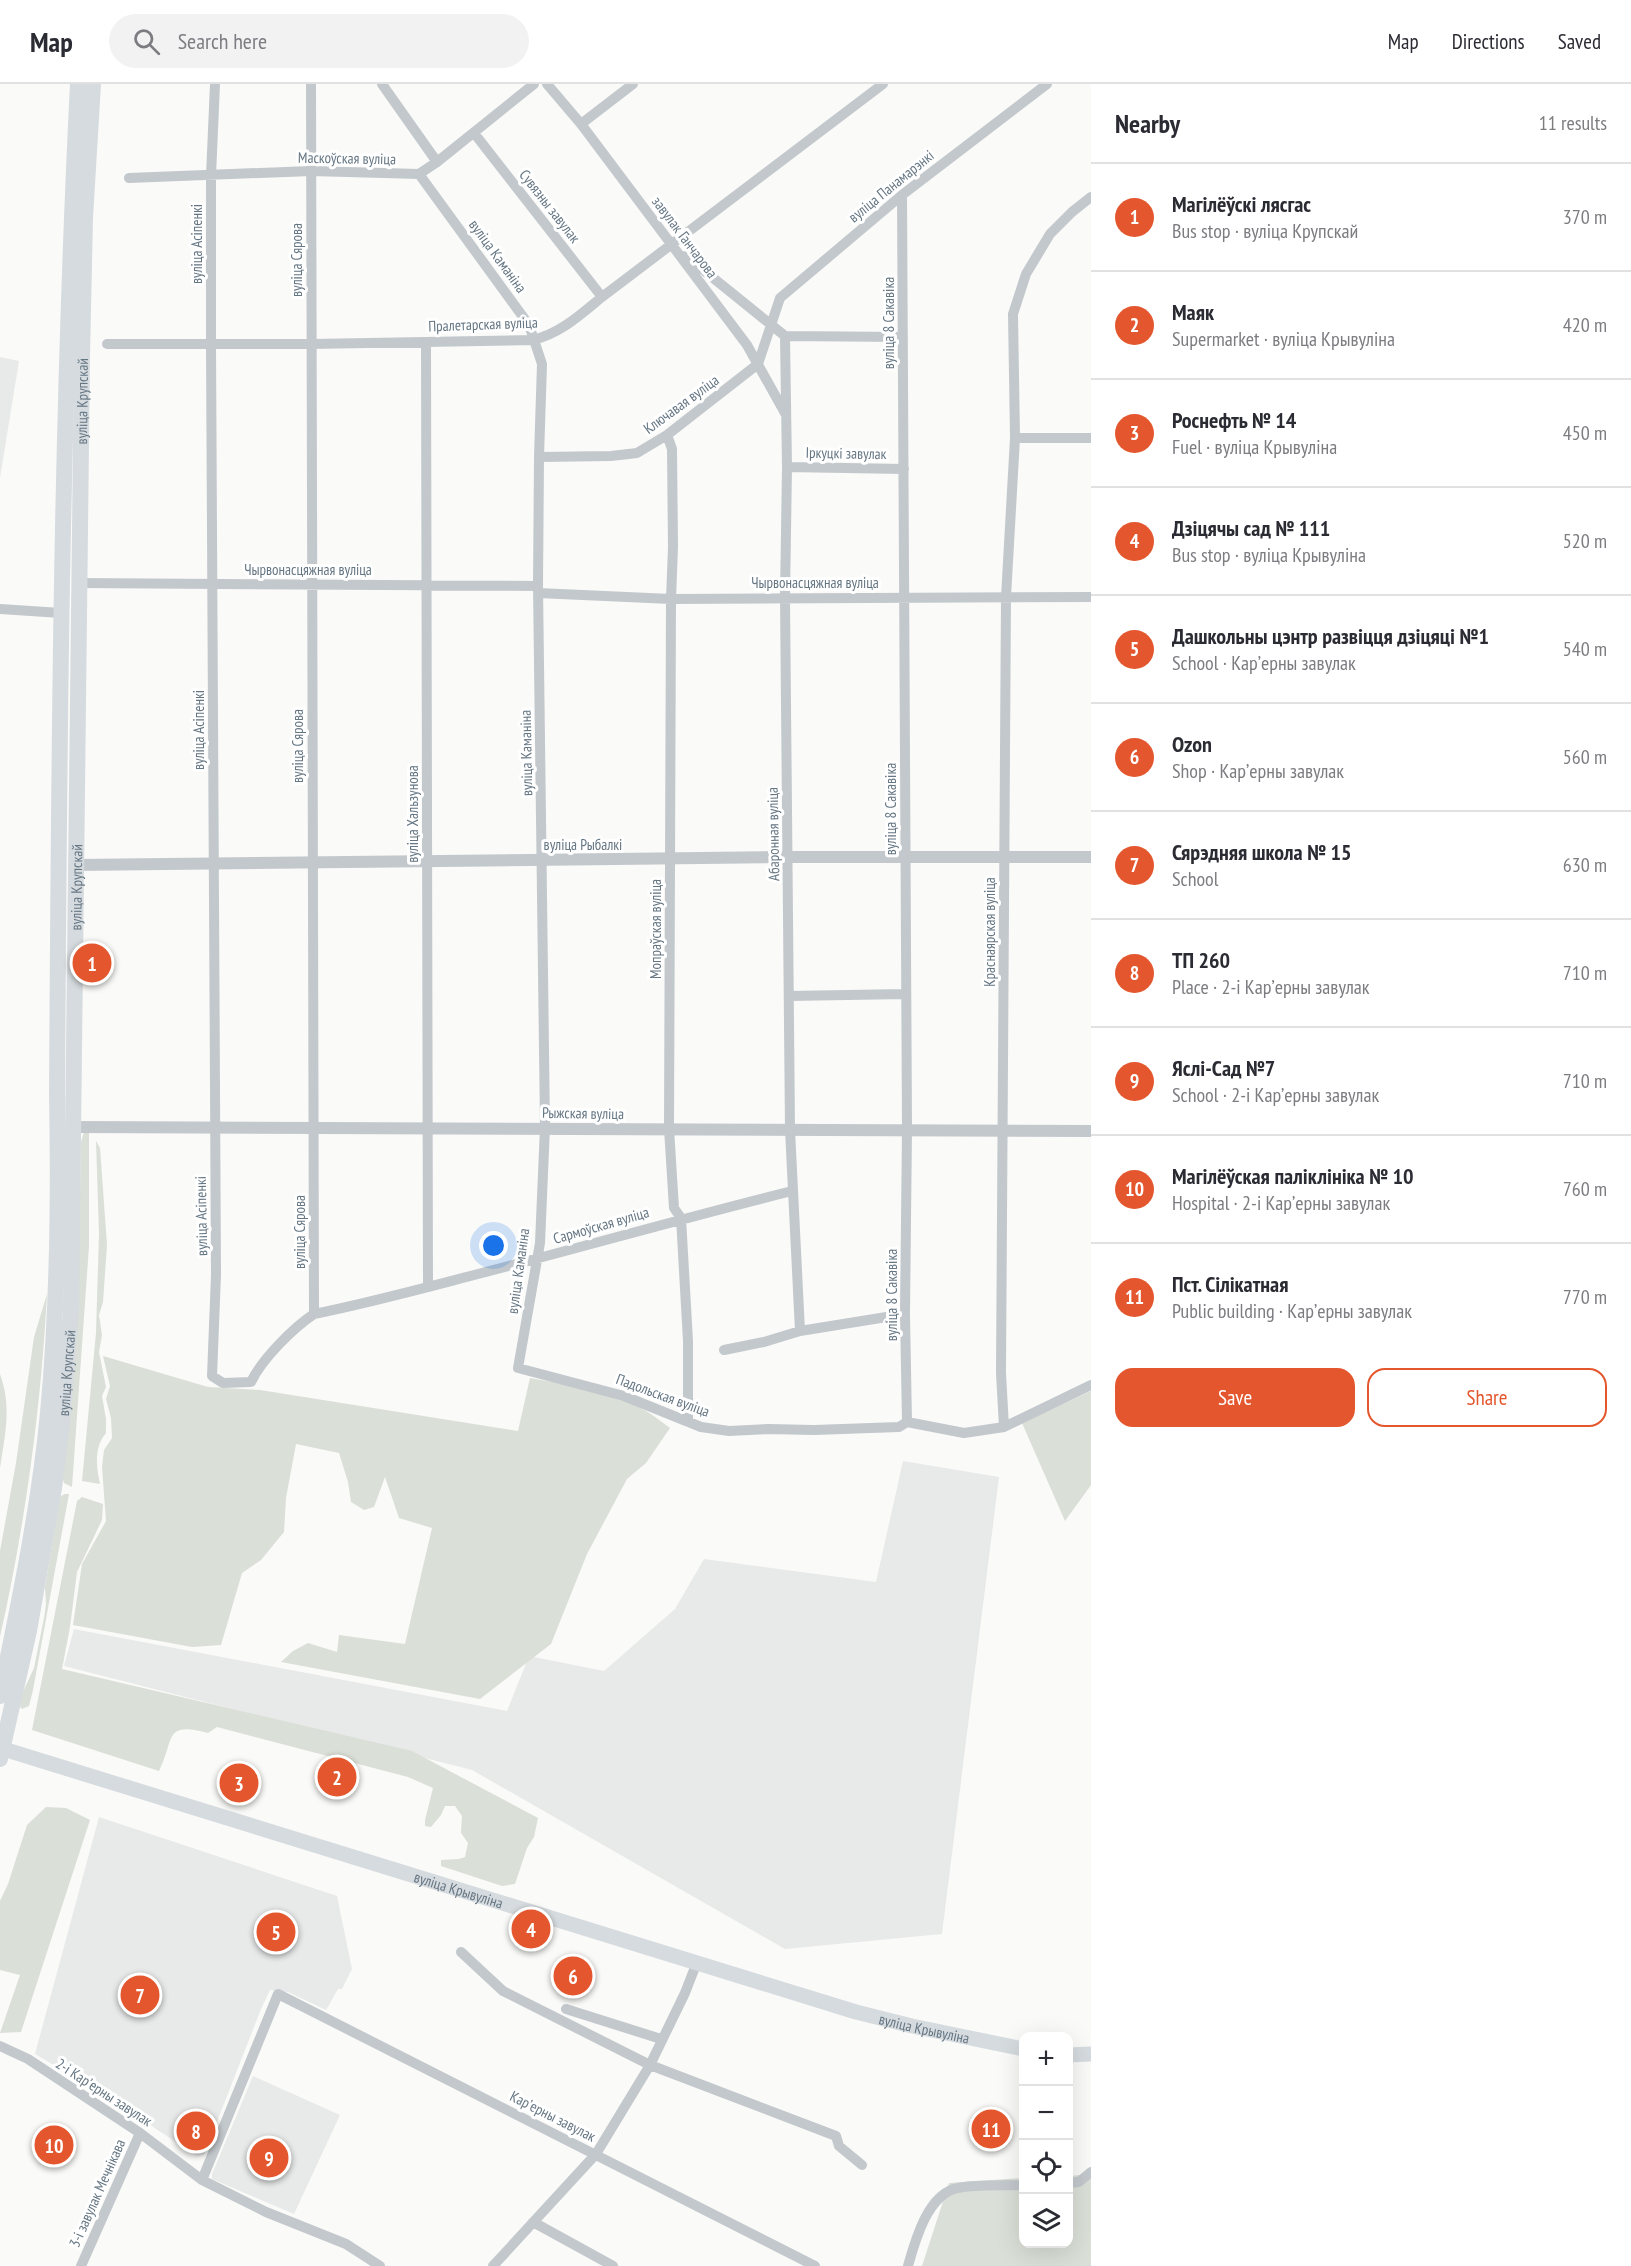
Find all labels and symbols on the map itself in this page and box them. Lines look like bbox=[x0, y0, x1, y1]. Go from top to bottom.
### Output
street label: вуліца Панамарэнкі bbox=[844, 146, 938, 226]
street label: Маскоўская вуліца bbox=[298, 148, 396, 168]
street label: Сувязны завулак bbox=[515, 166, 585, 247]
street label: завулак Ганчарова bbox=[648, 192, 722, 282]
street label: вуліца Асіпенкі bbox=[187, 204, 206, 284]
street label: вуліца Каманіна bbox=[465, 216, 531, 296]
street label: вуліца Сярова bbox=[287, 223, 306, 297]
street label: вуліца 8 Сакавіка bbox=[879, 277, 898, 369]
street label: Пралетарская вуліца bbox=[428, 313, 538, 335]
street label: вуліца Крупскай bbox=[71, 358, 91, 445]
street label: Ключавая вуліца bbox=[640, 370, 722, 438]
street label: Іркуцкі завулак bbox=[805, 443, 887, 463]
street label: Чырвонасцяжная вуліца bbox=[244, 560, 372, 579]
street label: Чырвонасцяжная вуліца bbox=[751, 573, 879, 592]
street label: вуліца Асіпенкі bbox=[189, 690, 208, 770]
street label: вуліца Сярова bbox=[288, 709, 307, 783]
street label: вуліца Каманіна bbox=[516, 710, 536, 796]
street label: вуліца 8 Сакавіка bbox=[881, 763, 900, 855]
street label: вуліца Хальзунова bbox=[403, 765, 422, 863]
street label: Абаронная вуліца bbox=[763, 787, 783, 881]
street label: вуліца Рыбалкі bbox=[544, 835, 622, 854]
street label: вуліца Крупскай bbox=[66, 844, 86, 931]
street label: Краснаярская вуліца bbox=[980, 877, 999, 987]
street label: Мопраўская вуліца bbox=[646, 879, 665, 979]
pin: 1 bbox=[72, 940, 112, 986]
street label: Рыжская вуліца bbox=[542, 1103, 624, 1123]
street label: вуліца Асіпенкі bbox=[191, 1176, 211, 1256]
street label: вуліца Сярова bbox=[290, 1195, 309, 1269]
street label: Сармоўская вуліца bbox=[551, 1202, 651, 1248]
street label: вуліца Каманіна bbox=[503, 1227, 533, 1315]
your location bbox=[479, 1231, 508, 1260]
street label: вуліца 8 Сакавіка bbox=[882, 1249, 901, 1341]
street label: вуліца Крупскай bbox=[53, 1329, 79, 1417]
street label: Падольская вуліца bbox=[614, 1369, 712, 1421]
pin: 2 bbox=[318, 1754, 356, 1800]
pin: 3 bbox=[220, 1760, 258, 1806]
street label: вуліца Крывуліна bbox=[412, 1867, 506, 1912]
pin: 4 bbox=[512, 1906, 550, 1952]
pin: 5 bbox=[256, 1910, 296, 1954]
pin: 6 bbox=[554, 1954, 592, 1998]
pin: 7 bbox=[120, 1972, 160, 2018]
street label: вуліца Крывуліна bbox=[877, 2009, 971, 2047]
street label: 2-і Карʼерны завулак bbox=[52, 2054, 156, 2130]
street label: Карʼерны завулак bbox=[507, 2086, 599, 2146]
pin: 11 bbox=[972, 2106, 1010, 2152]
pin: 8 bbox=[176, 2108, 216, 2154]
pin: 10 bbox=[34, 2122, 74, 2168]
street label: 3-і завулак Мечнікава bbox=[65, 2136, 129, 2250]
pin: 9 bbox=[250, 2136, 288, 2180]

